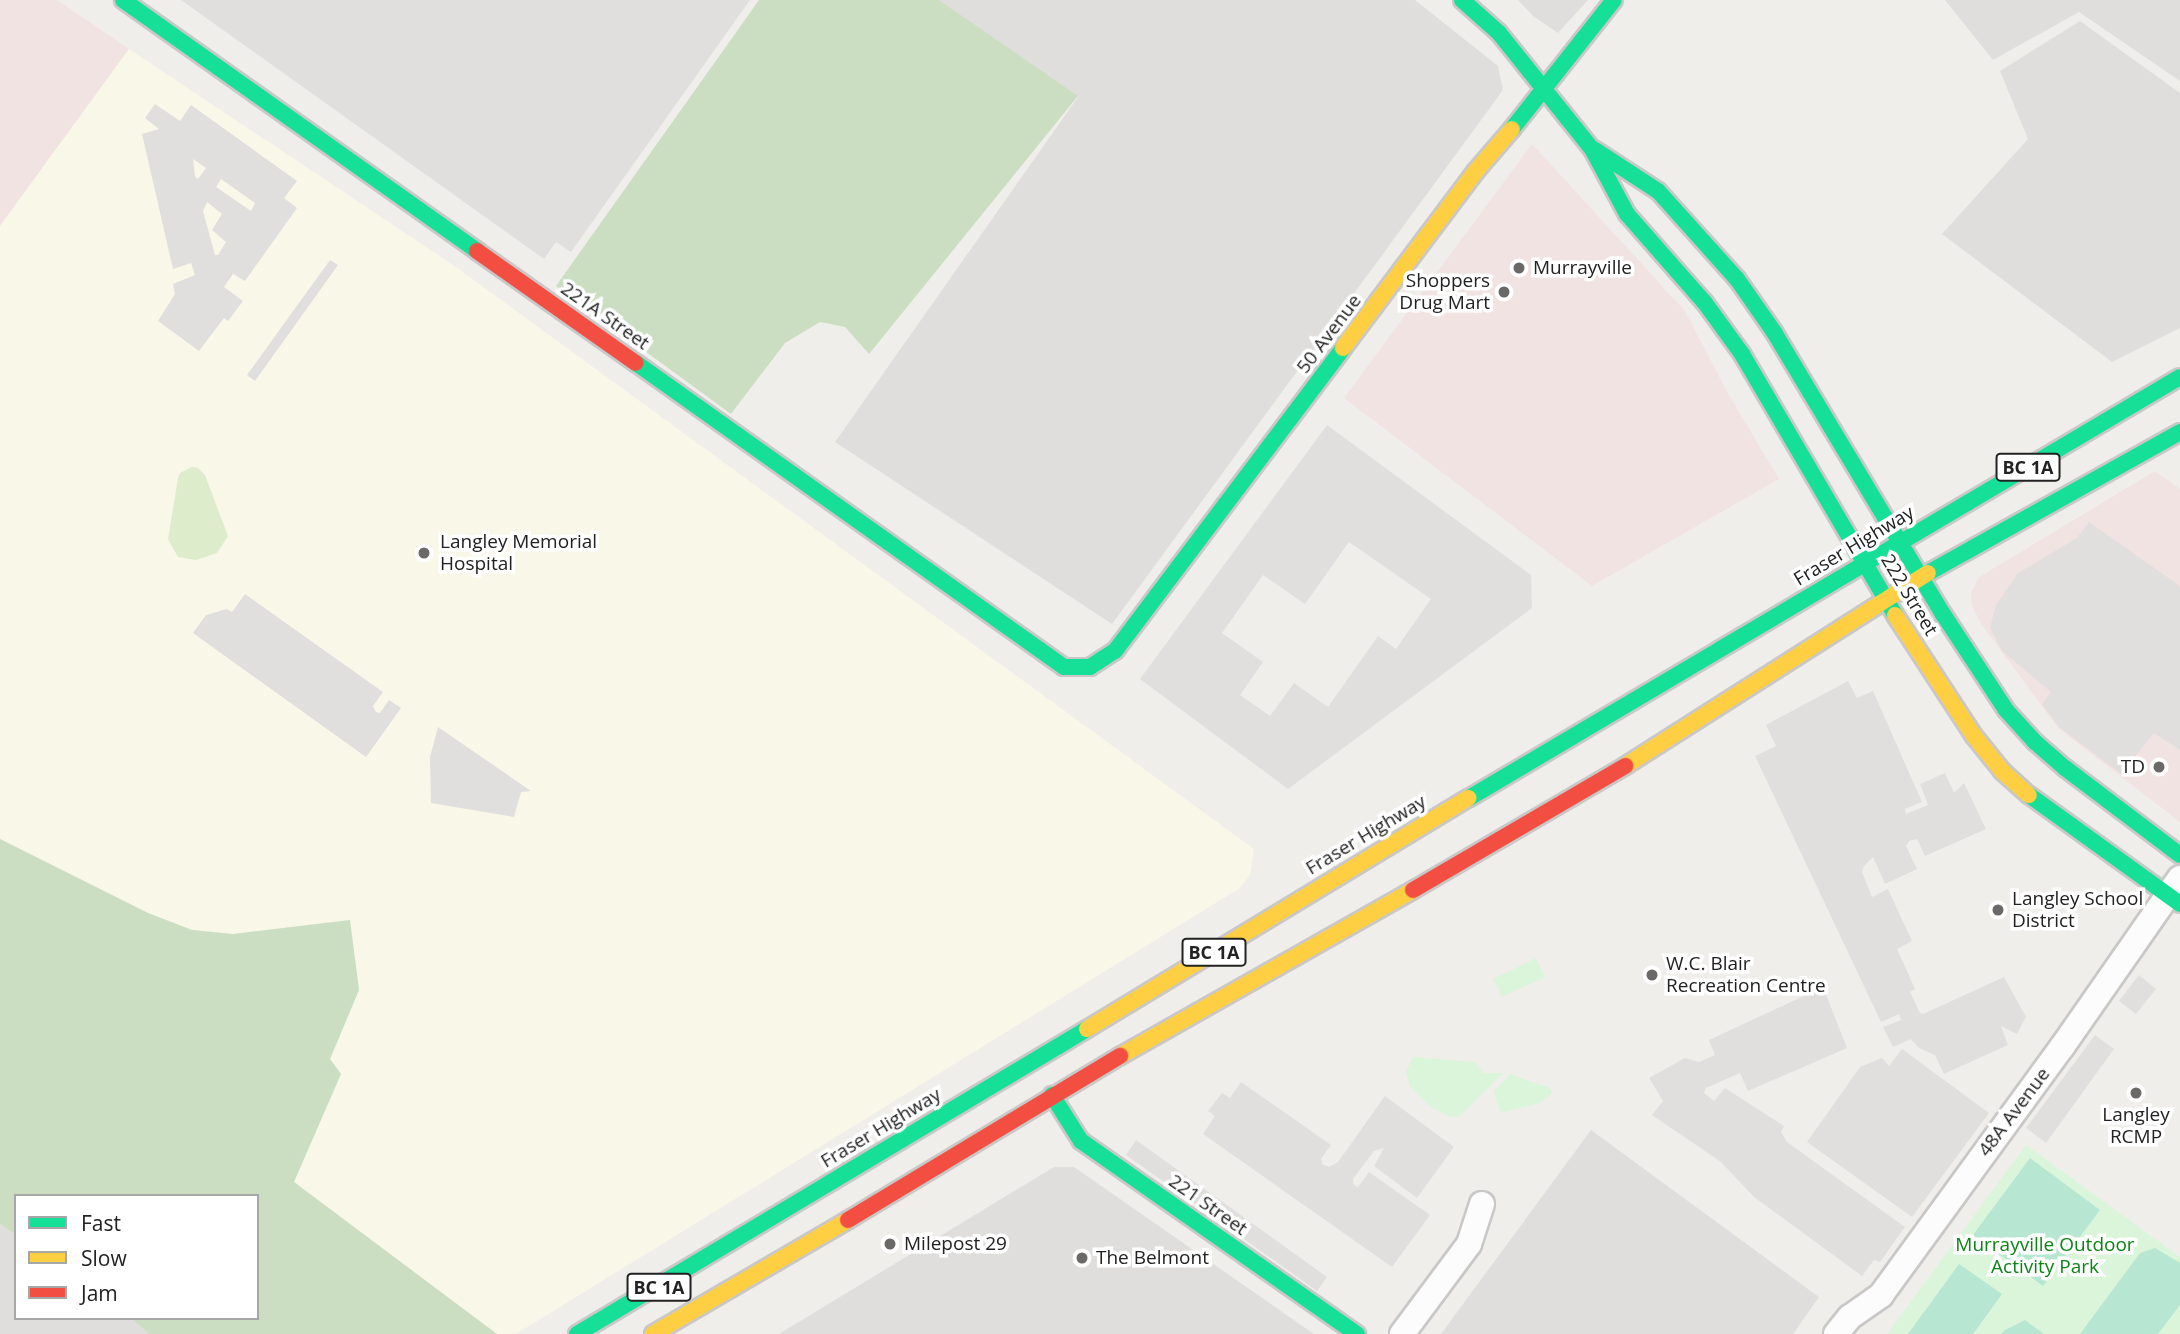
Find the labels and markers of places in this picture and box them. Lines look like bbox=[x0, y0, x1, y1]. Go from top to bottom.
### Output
place label: Murrayville bbox=[1533, 257, 1632, 279]
marker: Murrayville bbox=[1511, 260, 1527, 276]
place label: Shoppers Drug Mart bbox=[1399, 270, 1490, 314]
marker: Shoppers Drug Mart bbox=[1496, 284, 1512, 300]
place label: Langley Memorial Hospital bbox=[440, 531, 597, 575]
marker: Langley Memorial Hospital bbox=[414, 543, 434, 563]
place label: TD bbox=[2121, 756, 2145, 778]
marker: TD bbox=[2151, 759, 2167, 775]
place label: Langley School District bbox=[2012, 888, 2143, 932]
marker: Langley School District bbox=[1990, 902, 2006, 918]
place label: W.C. Blair Recreation Centre bbox=[1666, 953, 1826, 997]
marker: W.C. Blair Recreation Centre bbox=[1644, 967, 1660, 983]
marker: Langley RCMP bbox=[2128, 1085, 2144, 1101]
place label: Langley RCMP bbox=[2102, 1104, 2170, 1148]
place label: Milepost 29 bbox=[904, 1233, 1007, 1255]
marker: Milepost 29 bbox=[882, 1236, 898, 1252]
place label: The Belmont bbox=[1096, 1247, 1209, 1269]
marker: The Belmont bbox=[1074, 1250, 1090, 1266]

